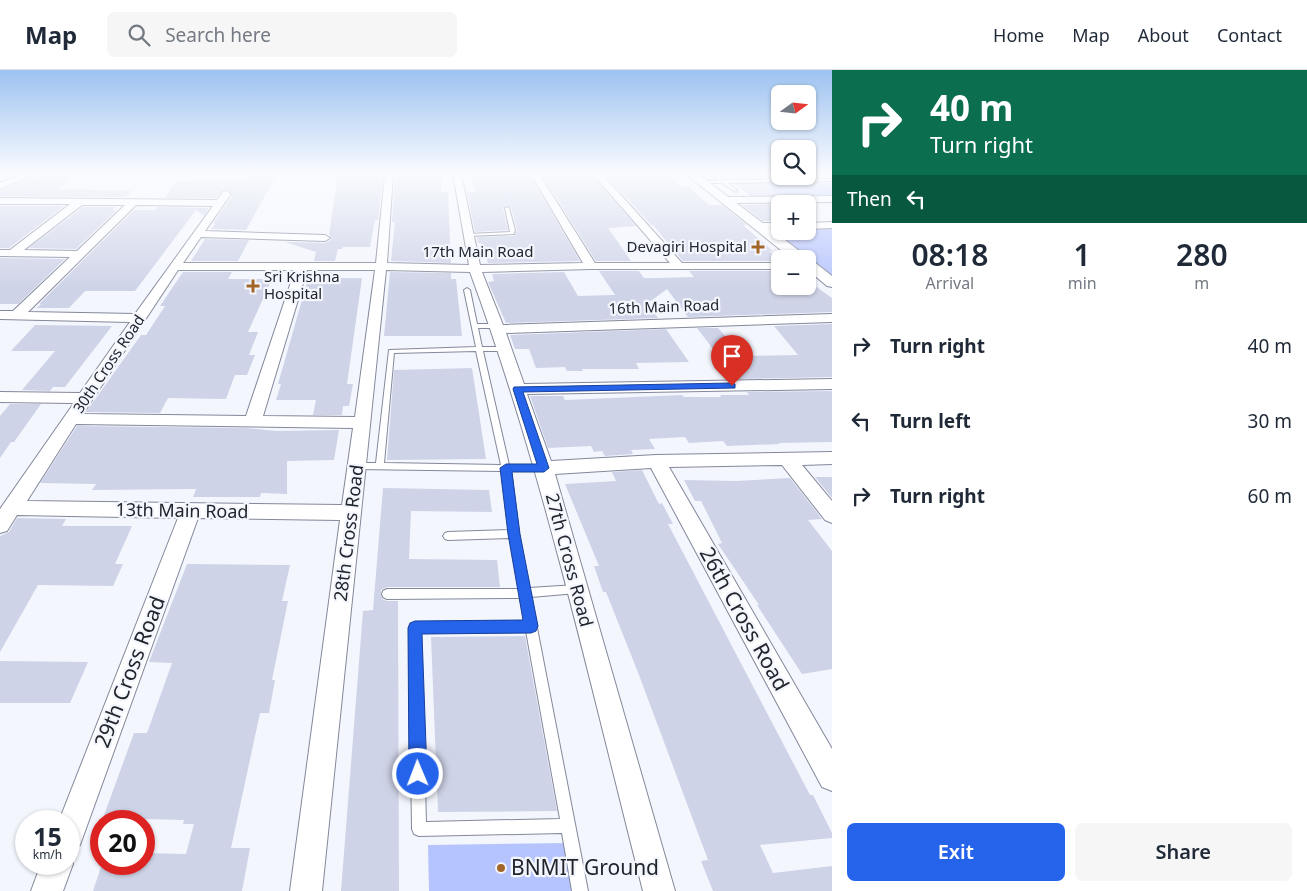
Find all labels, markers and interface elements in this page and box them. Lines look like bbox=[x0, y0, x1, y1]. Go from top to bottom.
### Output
search box bbox=[107, 12, 457, 57]
text: Map bbox=[25, 18, 77, 51]
icon: search bbox=[125, 21, 153, 49]
text: Search here bbox=[165, 22, 271, 48]
text: Home bbox=[993, 23, 1044, 47]
text: Map bbox=[1072, 23, 1110, 47]
text: About bbox=[1138, 23, 1189, 47]
text: Contact bbox=[1217, 23, 1282, 47]
text: 40 m bbox=[930, 84, 1013, 131]
north arrow bbox=[771, 85, 816, 130]
map controls bbox=[771, 85, 816, 295]
icon: right bbox=[847, 90, 912, 155]
text: Turn right bbox=[930, 129, 1033, 159]
button: search bbox=[771, 140, 816, 185]
icon: left bbox=[902, 185, 930, 213]
text: Then bbox=[847, 186, 892, 212]
button: + bbox=[771, 195, 816, 240]
text: 08:18 bbox=[911, 234, 988, 275]
text: 1 bbox=[1074, 234, 1091, 275]
text: 280 bbox=[1176, 234, 1228, 275]
place label: Devagiri Hospital bbox=[627, 236, 747, 256]
marker: Devagiri Hospital bbox=[751, 240, 765, 254]
street label: 17th Main Road bbox=[423, 241, 533, 261]
button: − bbox=[771, 250, 816, 295]
place label: Sri Krishna Hospital bbox=[264, 266, 340, 303]
text: Arrival bbox=[925, 272, 974, 294]
text: min bbox=[1068, 272, 1097, 294]
text: m bbox=[1194, 272, 1209, 294]
marker: Sri Krishna Hospital bbox=[246, 279, 260, 293]
street label: 16th Main Road bbox=[608, 294, 720, 318]
street label: 30th Cross Road bbox=[68, 310, 148, 417]
icon: right bbox=[847, 332, 875, 360]
text: Turn right bbox=[890, 333, 985, 359]
text: 40 m bbox=[1248, 333, 1292, 359]
pin bbox=[711, 335, 753, 386]
icon: arrive bbox=[718, 342, 746, 370]
icon: left bbox=[847, 407, 875, 435]
text: Turn left bbox=[890, 408, 971, 434]
text: 30 m bbox=[1248, 408, 1292, 434]
street label: 28th Cross Road bbox=[328, 463, 368, 603]
icon: right bbox=[847, 482, 875, 510]
text: Turn right bbox=[890, 483, 985, 509]
text: 60 m bbox=[1248, 483, 1292, 509]
street label: 27th Cross Road bbox=[541, 490, 599, 629]
street label: 13th Main Road bbox=[115, 497, 249, 523]
street label: 26th Cross Road bbox=[694, 542, 796, 695]
street label: 29th Cross Road bbox=[87, 592, 171, 751]
position arrow bbox=[391, 747, 443, 799]
speed limit sign: 20 bbox=[90, 810, 155, 875]
text: 15 bbox=[33, 819, 62, 853]
button: Exit bbox=[847, 823, 1065, 881]
button: Share bbox=[1075, 823, 1292, 881]
text: km/h bbox=[33, 846, 62, 863]
place label: BNMIT Ground bbox=[511, 853, 659, 881]
marker: BNMIT Ground bbox=[495, 862, 507, 874]

